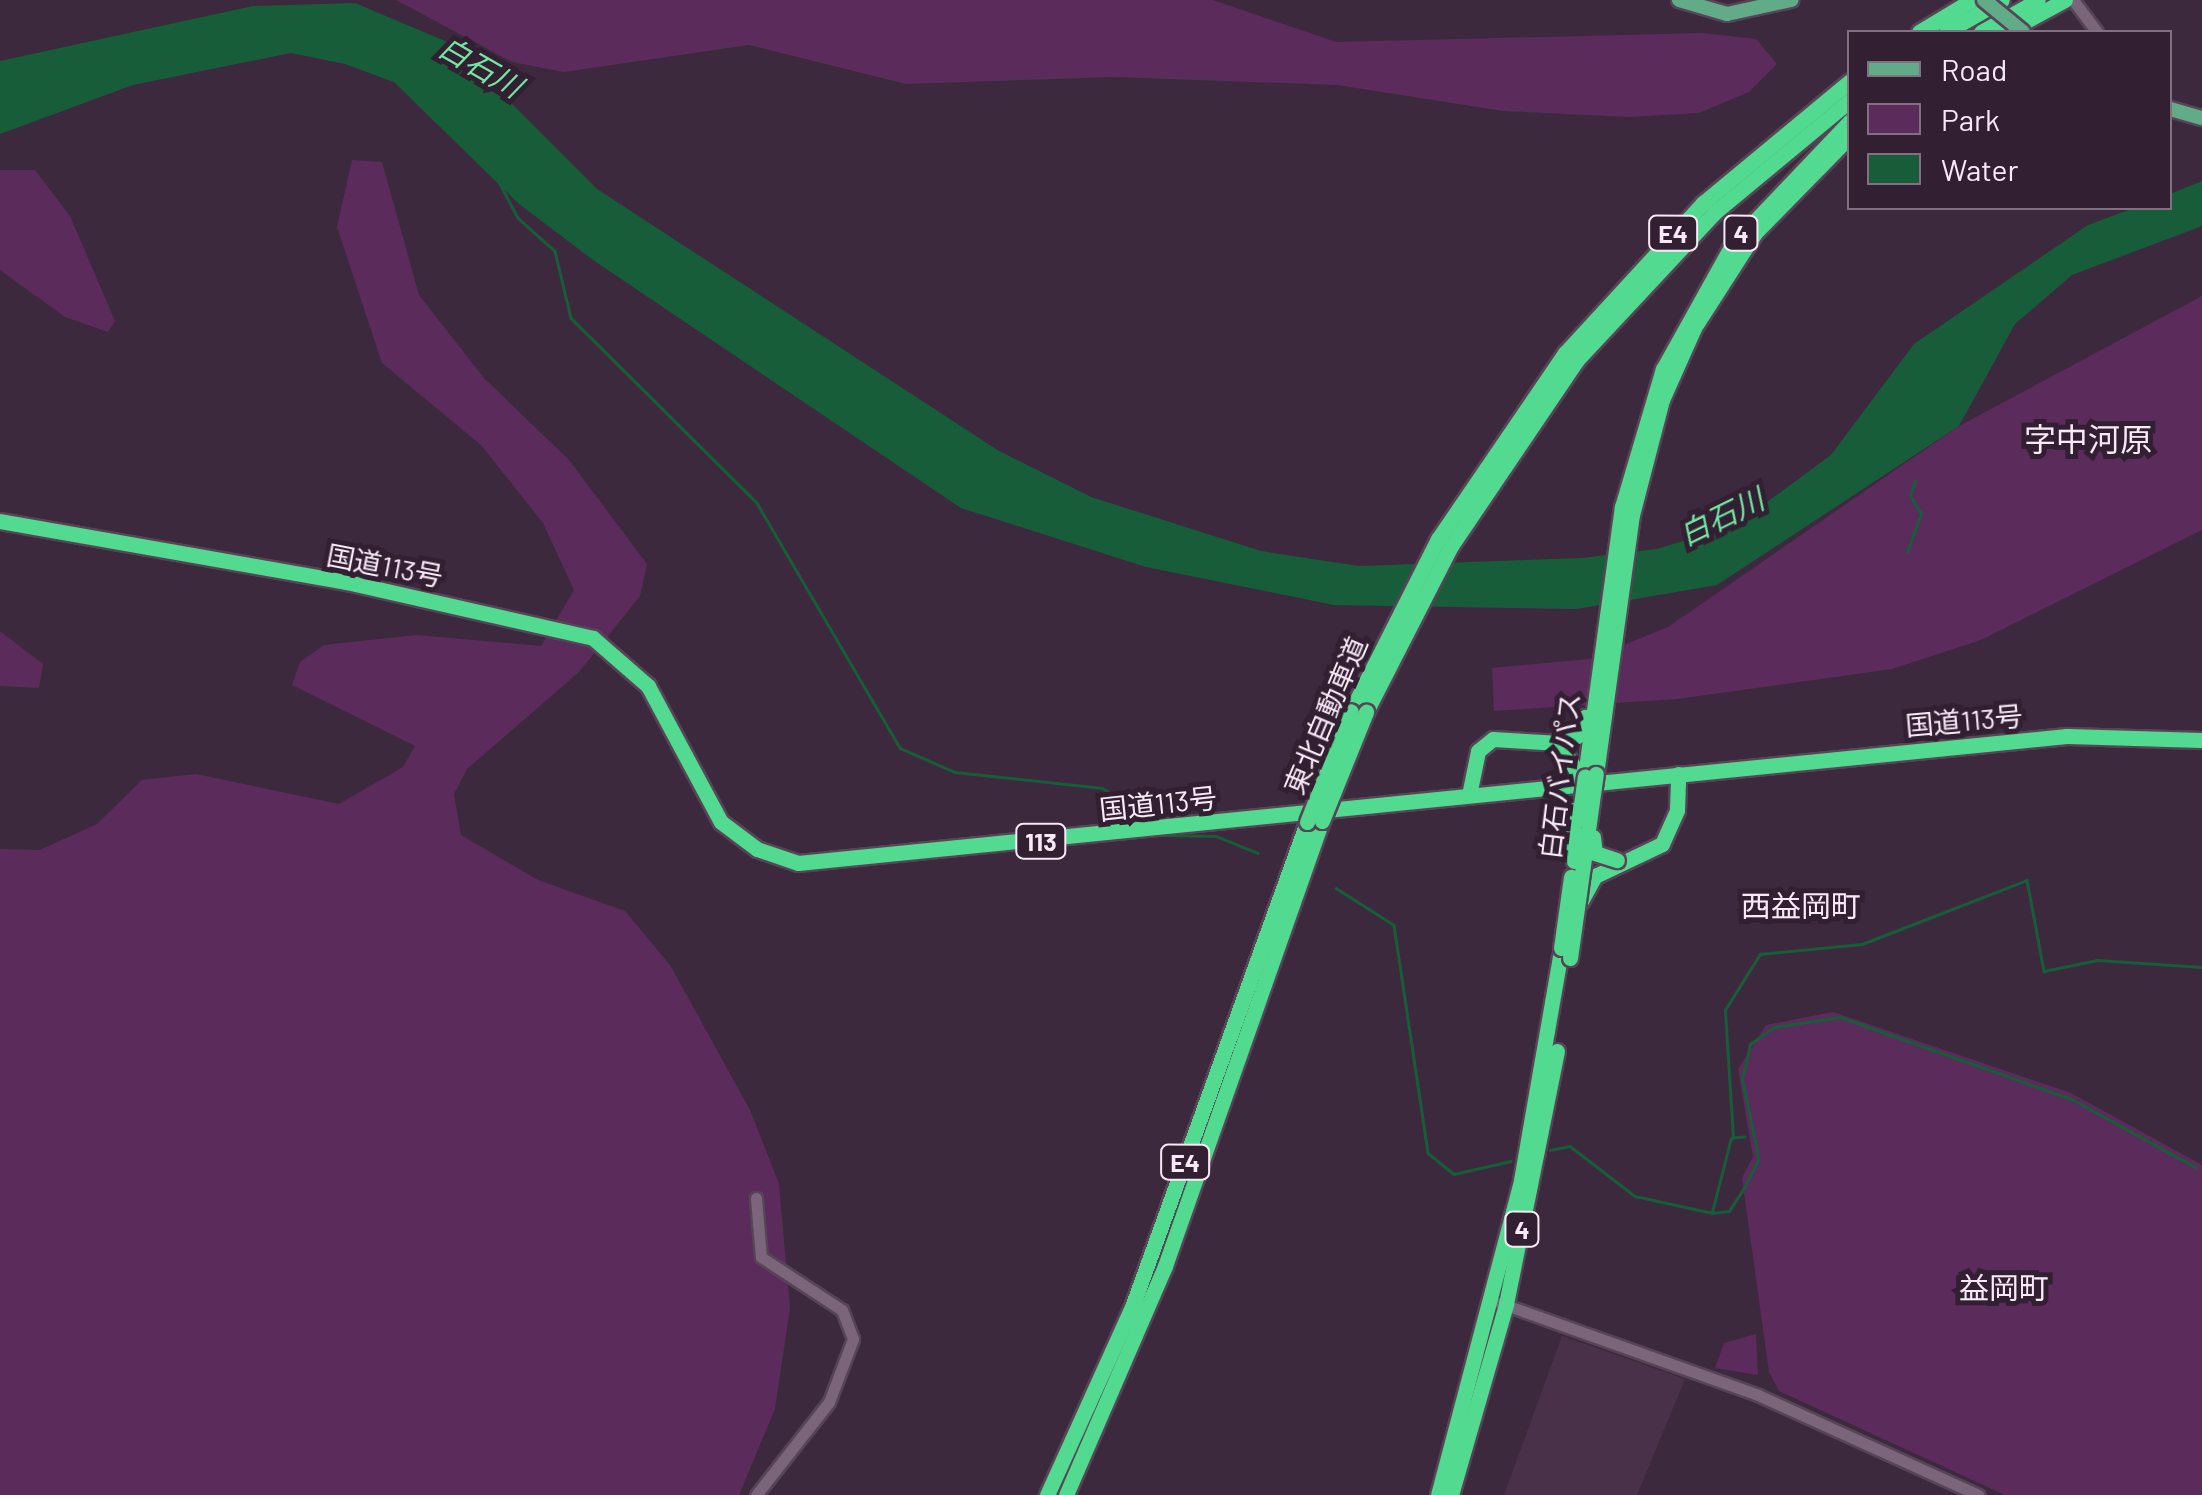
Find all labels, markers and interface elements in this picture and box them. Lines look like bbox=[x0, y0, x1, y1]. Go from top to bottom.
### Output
water label: 白石川 bbox=[433, 28, 529, 104]
legend bbox=[1847, 30, 2172, 210]
text: Road bbox=[1941, 51, 2007, 87]
text: Park bbox=[1941, 101, 2000, 137]
text: Water bbox=[1941, 151, 2019, 187]
road number: E4 bbox=[1648, 213, 1698, 253]
road number: 4 bbox=[1721, 213, 1761, 253]
district label: 字中河原 bbox=[2024, 419, 2152, 457]
water label: 白石川 bbox=[1673, 480, 1769, 552]
street label: 国道113号 bbox=[324, 537, 446, 593]
street label: 東北自動車道 bbox=[1277, 631, 1373, 799]
street label: 白石バイパス bbox=[1532, 691, 1586, 861]
street label: 国道113号 bbox=[1904, 698, 2024, 742]
street label: 国道113号 bbox=[1098, 780, 1218, 826]
road number: 113 bbox=[1014, 821, 1068, 861]
district label: 西益岡町 bbox=[1741, 887, 1861, 923]
road number: E4 bbox=[1160, 1142, 1210, 1182]
road number: 4 bbox=[1502, 1209, 1542, 1249]
district label: 益岡町 bbox=[1959, 1269, 2049, 1305]

